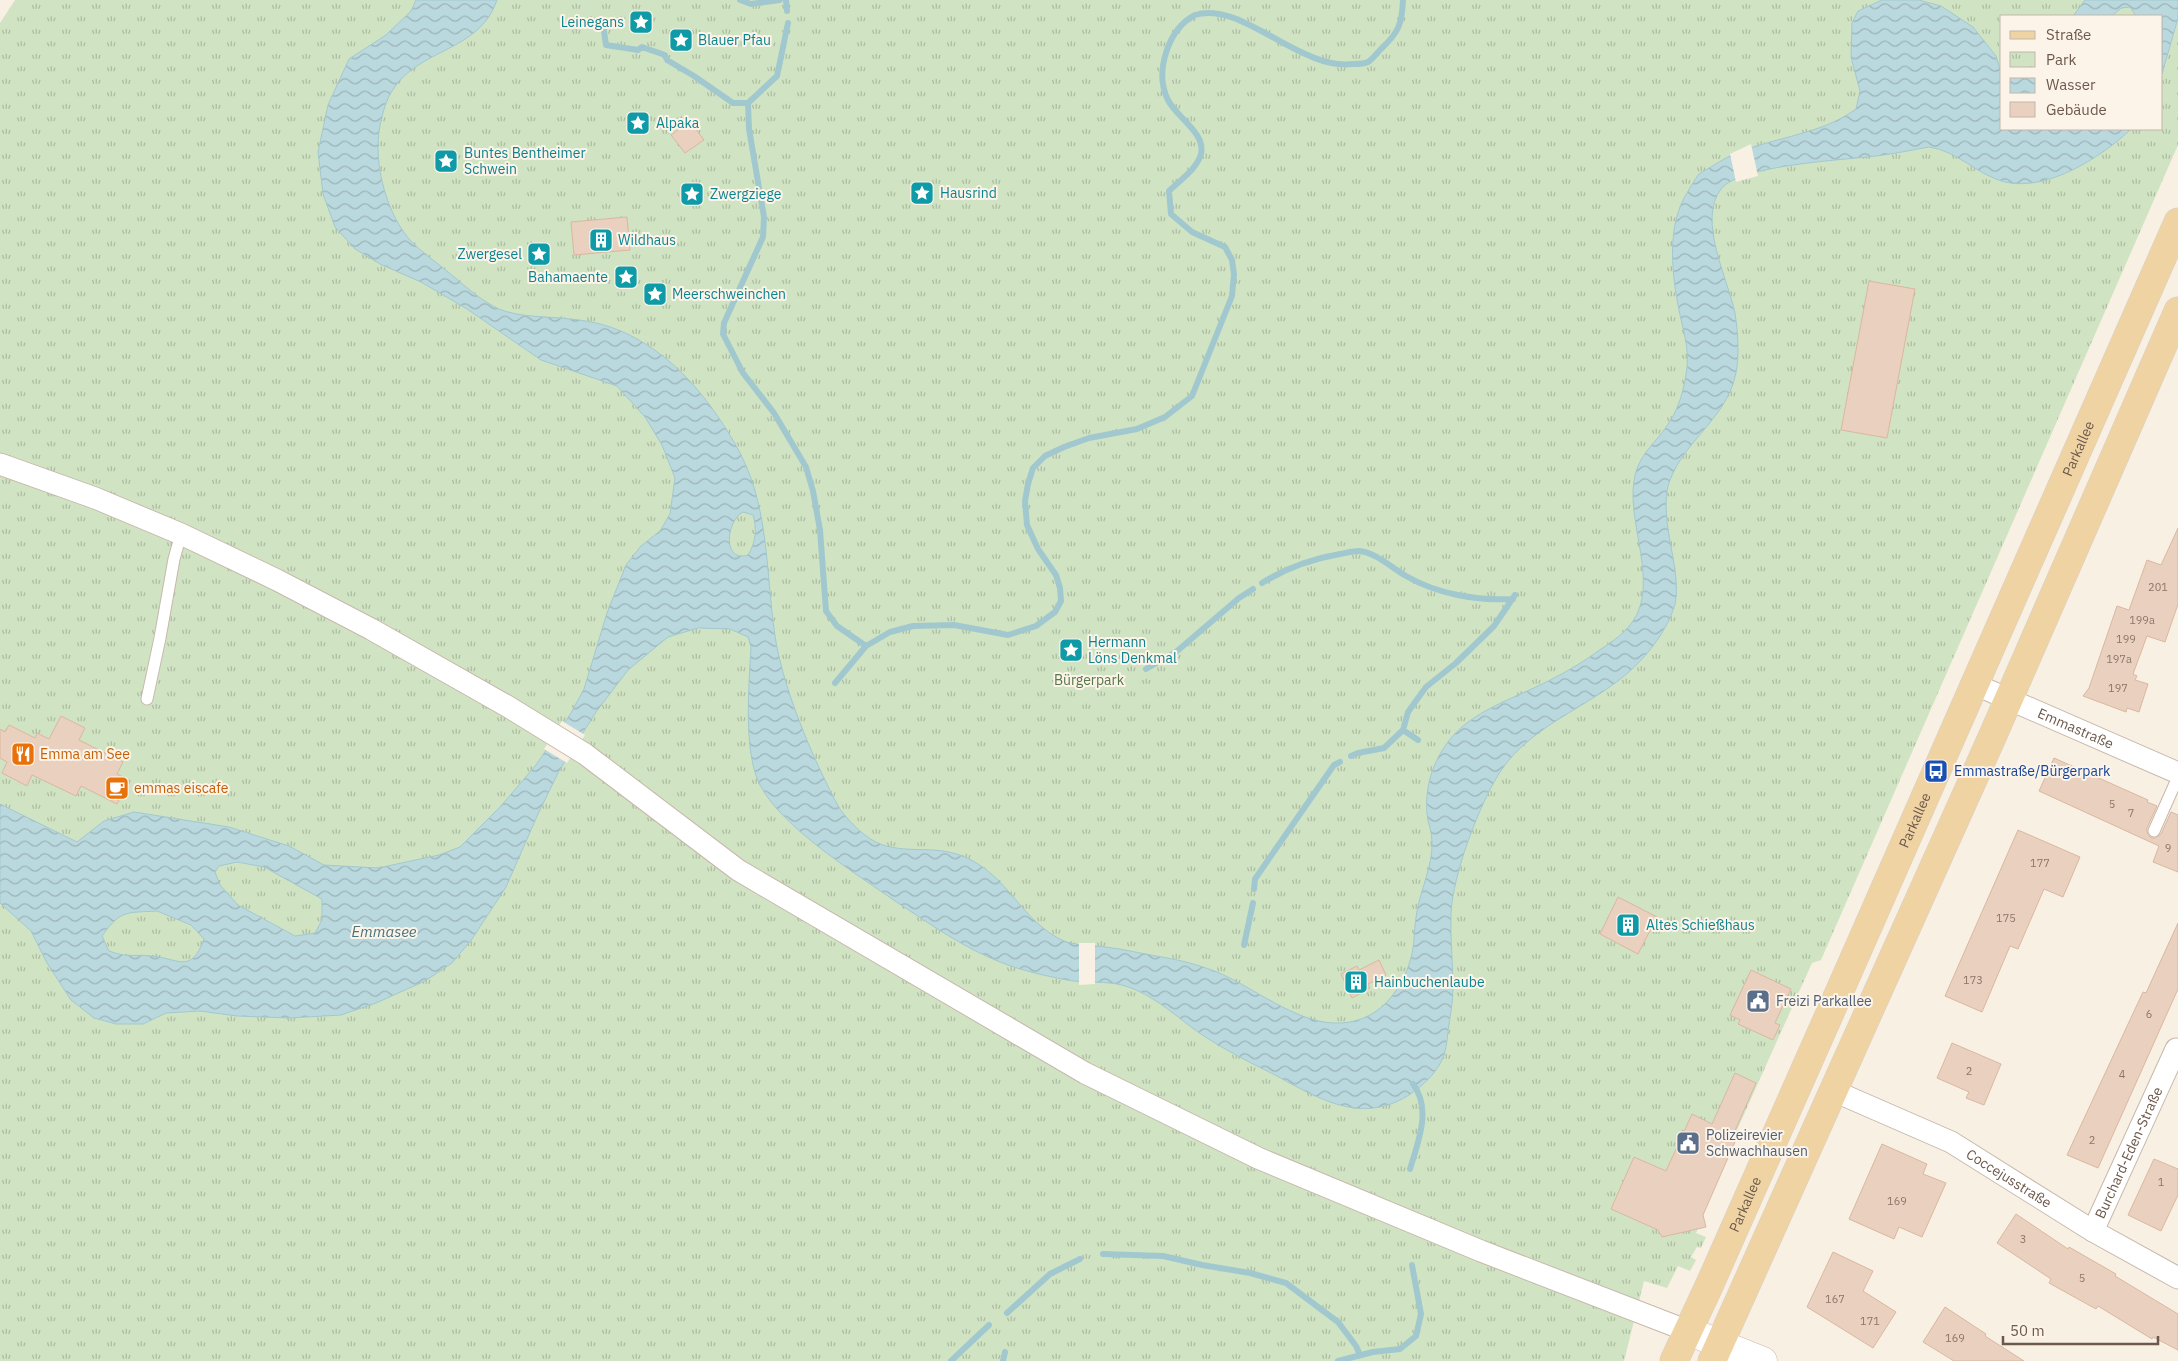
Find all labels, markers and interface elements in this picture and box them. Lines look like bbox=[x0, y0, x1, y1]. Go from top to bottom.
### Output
place icon: Leinegans bbox=[628, 9, 654, 35]
place label: Leinegans bbox=[561, 13, 624, 31]
legend bbox=[2000, 15, 2163, 130]
text: Straße bbox=[2046, 25, 2091, 44]
place icon: Blauer Pfau bbox=[668, 27, 694, 53]
place label: Blauer Pfau bbox=[698, 31, 771, 49]
text: Park bbox=[2046, 50, 2076, 69]
text: Wasser bbox=[2046, 75, 2096, 94]
text: Gebäude bbox=[2046, 100, 2107, 119]
place icon: Alpaka bbox=[625, 110, 651, 136]
place label: Alpaka bbox=[656, 114, 700, 132]
place label: Buntes Bentheimer Schwein bbox=[464, 144, 586, 178]
place icon: Buntes Bentheimer Schwein bbox=[433, 148, 459, 174]
place icon: Hausrind bbox=[909, 180, 935, 206]
place icon: Zwergziege bbox=[679, 181, 705, 207]
place label: Hausrind bbox=[940, 184, 997, 202]
place label: Zwergziege bbox=[710, 185, 782, 203]
building icon: Wildhaus bbox=[588, 227, 614, 253]
place label: Wildhaus bbox=[618, 231, 676, 249]
place icon: Zwergesel bbox=[526, 241, 552, 267]
place label: Zwergesel bbox=[457, 245, 522, 263]
place icon: Bahamaente bbox=[613, 264, 639, 290]
place label: Bahamaente bbox=[528, 268, 608, 286]
place icon: Meerschweinchen bbox=[642, 281, 668, 307]
place label: Meerschweinchen bbox=[672, 285, 786, 303]
street label: Parkallee bbox=[2058, 418, 2099, 479]
house number: 201 bbox=[2148, 580, 2168, 594]
house number: 199a bbox=[2129, 613, 2155, 627]
house number: 199 bbox=[2116, 632, 2136, 646]
place label: Hermann Löns Denkmal bbox=[1088, 633, 1177, 667]
place icon: Hermann Löns Denkmal bbox=[1058, 637, 1084, 663]
house number: 197a bbox=[2106, 652, 2132, 666]
park label: Bürgerpark bbox=[1054, 671, 1125, 689]
house number: 197 bbox=[2108, 681, 2128, 695]
street label: Emmastraße bbox=[2035, 704, 2117, 753]
restaurant icon: Emma am See bbox=[10, 741, 36, 767]
place label: Emma am See bbox=[40, 745, 130, 763]
bus stop icon: Emmastraße/Bürgerpark bbox=[1923, 758, 1949, 784]
place label: Emmastraße/Bürgerpark bbox=[1954, 762, 2111, 780]
cafe icon: emmas eiscafe bbox=[104, 775, 130, 801]
place label: emmas eiscafe bbox=[134, 779, 229, 797]
street label: Parkallee bbox=[1895, 789, 1935, 851]
house number: 5 bbox=[2109, 797, 2115, 811]
house number: 7 bbox=[2128, 806, 2134, 820]
house number: 9 bbox=[2165, 841, 2171, 855]
house number: 177 bbox=[2030, 856, 2050, 870]
house number: 175 bbox=[1996, 911, 2016, 925]
building icon: Altes Schießhaus bbox=[1615, 912, 1641, 938]
place label: Altes Schießhaus bbox=[1646, 916, 1755, 934]
water label: Emmasee bbox=[351, 922, 417, 941]
building icon: Hainbuchenlaube bbox=[1343, 969, 1369, 995]
place label: Hainbuchenlaube bbox=[1374, 973, 1485, 991]
house number: 173 bbox=[1963, 973, 1983, 987]
public building icon: Freizi Parkallee bbox=[1745, 988, 1771, 1014]
place label: Freizi Parkallee bbox=[1776, 992, 1872, 1010]
house number: 6 bbox=[2146, 1007, 2152, 1021]
house number: 2 bbox=[1966, 1064, 1972, 1078]
house number: 4 bbox=[2119, 1067, 2126, 1081]
street label: Burchard-Eden-Straße bbox=[2091, 1084, 2167, 1221]
place label: Polizeirevier Schwachhausen bbox=[1706, 1126, 1808, 1160]
public building icon: Polizeirevier Schwachhausen bbox=[1675, 1130, 1701, 1156]
house number: 2 bbox=[2089, 1133, 2095, 1147]
street label: Coccejusstraße bbox=[1963, 1145, 2055, 1212]
street label: Parkallee bbox=[1725, 1174, 1765, 1235]
house number: 1 bbox=[2158, 1175, 2165, 1189]
house number: 169 bbox=[1887, 1194, 1907, 1208]
house number: 3 bbox=[2020, 1232, 2026, 1246]
house number: 5 bbox=[2079, 1271, 2085, 1285]
house number: 167 bbox=[1825, 1292, 1845, 1306]
house number: 171 bbox=[1860, 1314, 1880, 1328]
scale bar bbox=[2003, 1314, 2158, 1346]
text: 50 m bbox=[2010, 1321, 2045, 1340]
house number: 169 bbox=[1945, 1331, 1965, 1345]

